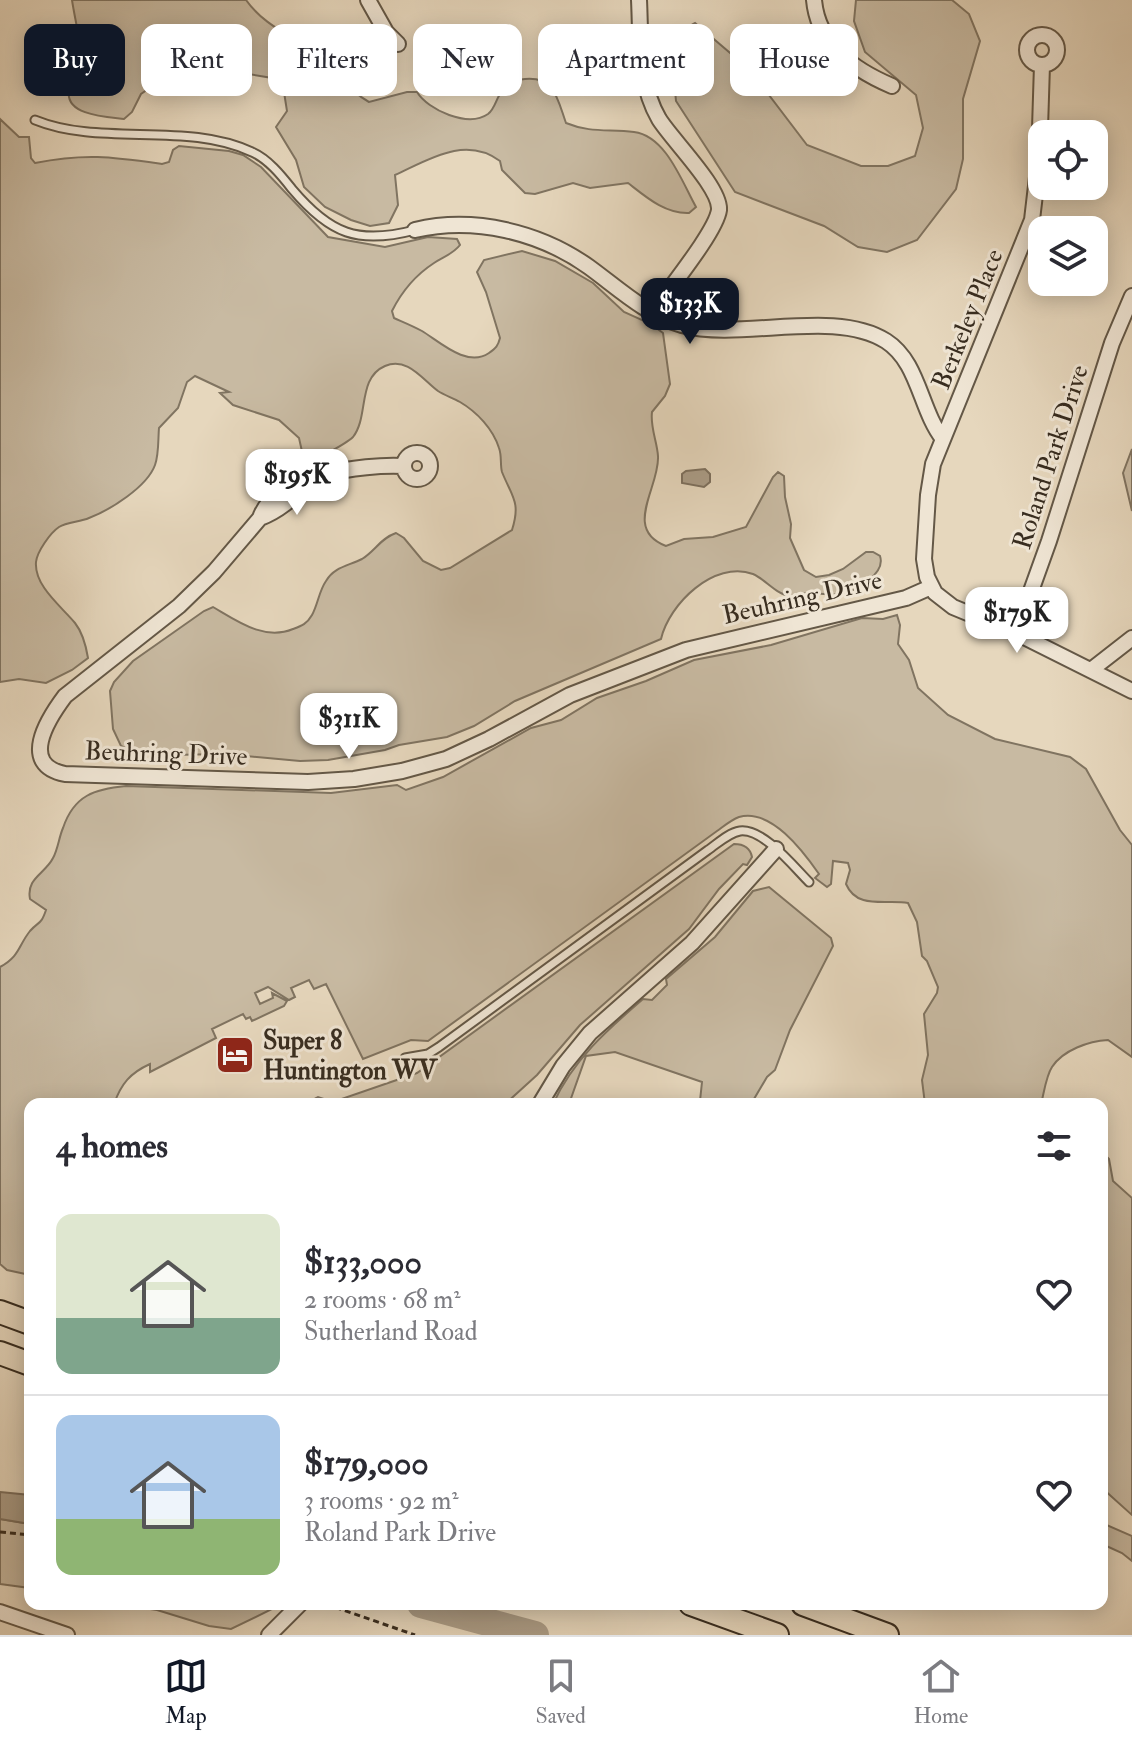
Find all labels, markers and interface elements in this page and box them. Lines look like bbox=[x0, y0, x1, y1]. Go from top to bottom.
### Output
chip: Buy bbox=[24, 24, 125, 96]
chip: Rent bbox=[141, 24, 252, 96]
chip: Filters bbox=[268, 24, 397, 96]
chip: New bbox=[413, 24, 522, 96]
chip: Apartment bbox=[538, 24, 714, 96]
chip: House bbox=[730, 24, 858, 96]
map controls bbox=[1028, 120, 1108, 296]
button: locate bbox=[1028, 120, 1108, 200]
button: layers bbox=[1028, 216, 1108, 296]
street label: Berkeley Place bbox=[925, 244, 1011, 394]
pin: $133K bbox=[634, 278, 746, 346]
text: $133K bbox=[659, 288, 721, 320]
street label: Roland Park Drive bbox=[1006, 361, 1096, 554]
pin: $195K bbox=[241, 449, 353, 517]
text: $195K bbox=[264, 459, 330, 491]
street label: Beuhring Drive bbox=[719, 564, 885, 632]
pin: $179K bbox=[961, 587, 1073, 655]
text: $179K bbox=[983, 597, 1051, 629]
pin: $311K bbox=[293, 693, 405, 761]
text: $311K bbox=[318, 703, 380, 735]
street label: Beuhring Drive bbox=[84, 735, 248, 773]
place label: Super 8 Huntington WV bbox=[263, 1025, 439, 1088]
hotel icon: Super 8 Huntington WV bbox=[214, 1034, 256, 1076]
icon: filters bbox=[1032, 1124, 1076, 1168]
text: 4 homes bbox=[56, 1125, 168, 1168]
text: $133,000 bbox=[304, 1241, 422, 1284]
icon: home bbox=[120, 1246, 216, 1342]
icon: heart bbox=[1032, 1272, 1076, 1316]
text: 2 rooms · 68 m² bbox=[304, 1284, 461, 1316]
text: Sutherland Road bbox=[304, 1316, 478, 1348]
text: $179,000 bbox=[304, 1442, 429, 1485]
icon: home bbox=[120, 1447, 216, 1543]
icon: heart bbox=[1032, 1473, 1076, 1517]
text: 3 rooms · 92 m² bbox=[304, 1485, 459, 1517]
text: Roland Park Drive bbox=[304, 1517, 496, 1549]
tab: Map bbox=[164, 1654, 208, 1730]
tab: Saved bbox=[536, 1654, 586, 1730]
tab: Home bbox=[914, 1654, 968, 1730]

